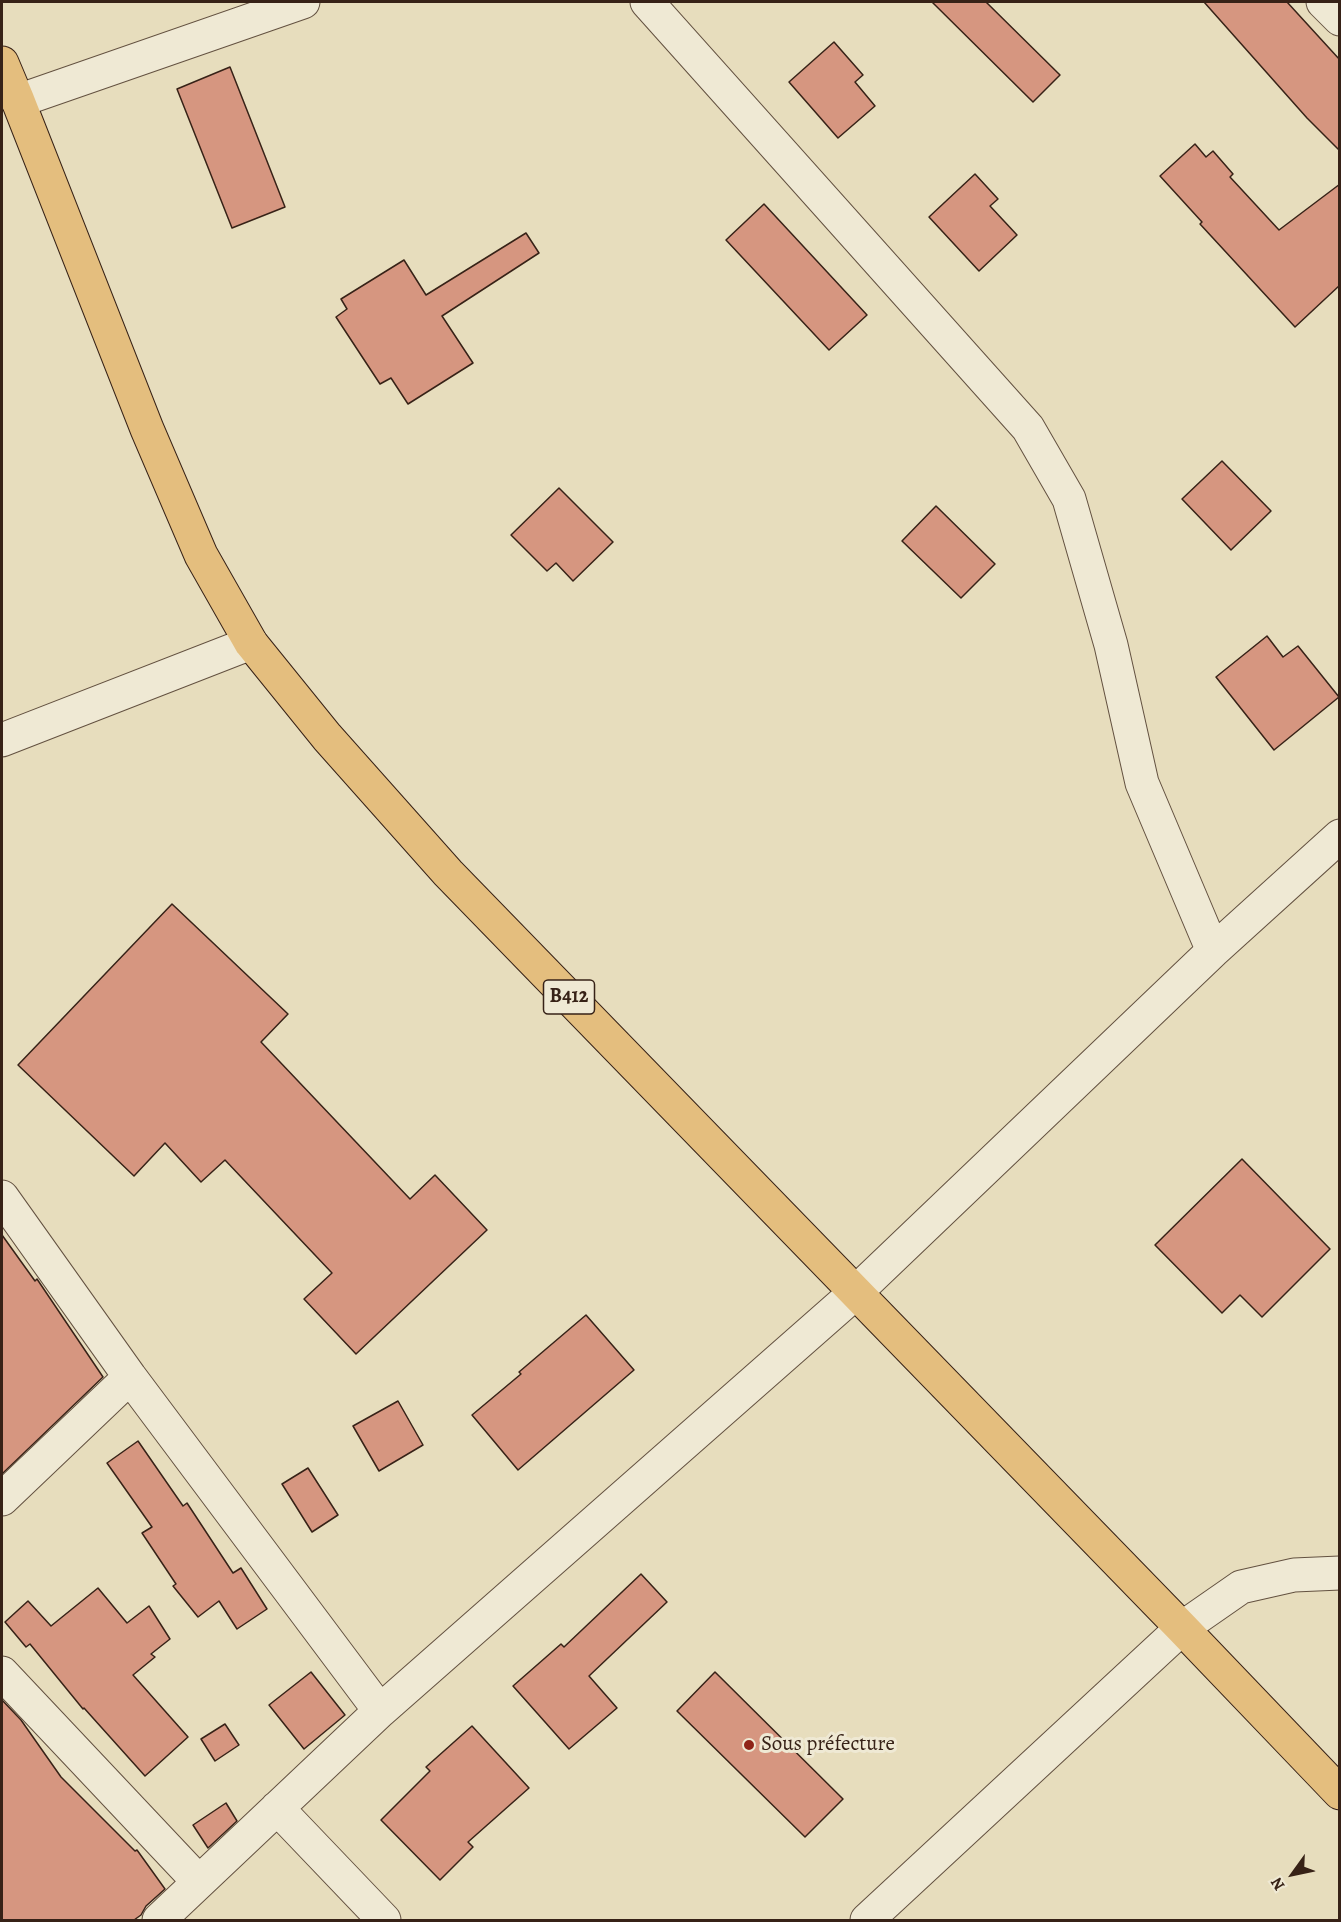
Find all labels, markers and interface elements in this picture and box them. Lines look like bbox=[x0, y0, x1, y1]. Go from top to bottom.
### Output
road number: B412 bbox=[544, 980, 594, 1014]
place label: Sous préfecture bbox=[761, 1732, 895, 1758]
marker: Sous préfecture bbox=[742, 1738, 756, 1752]
north arrow bbox=[1263, 1844, 1323, 1904]
text: N bbox=[1266, 1873, 1290, 1895]

